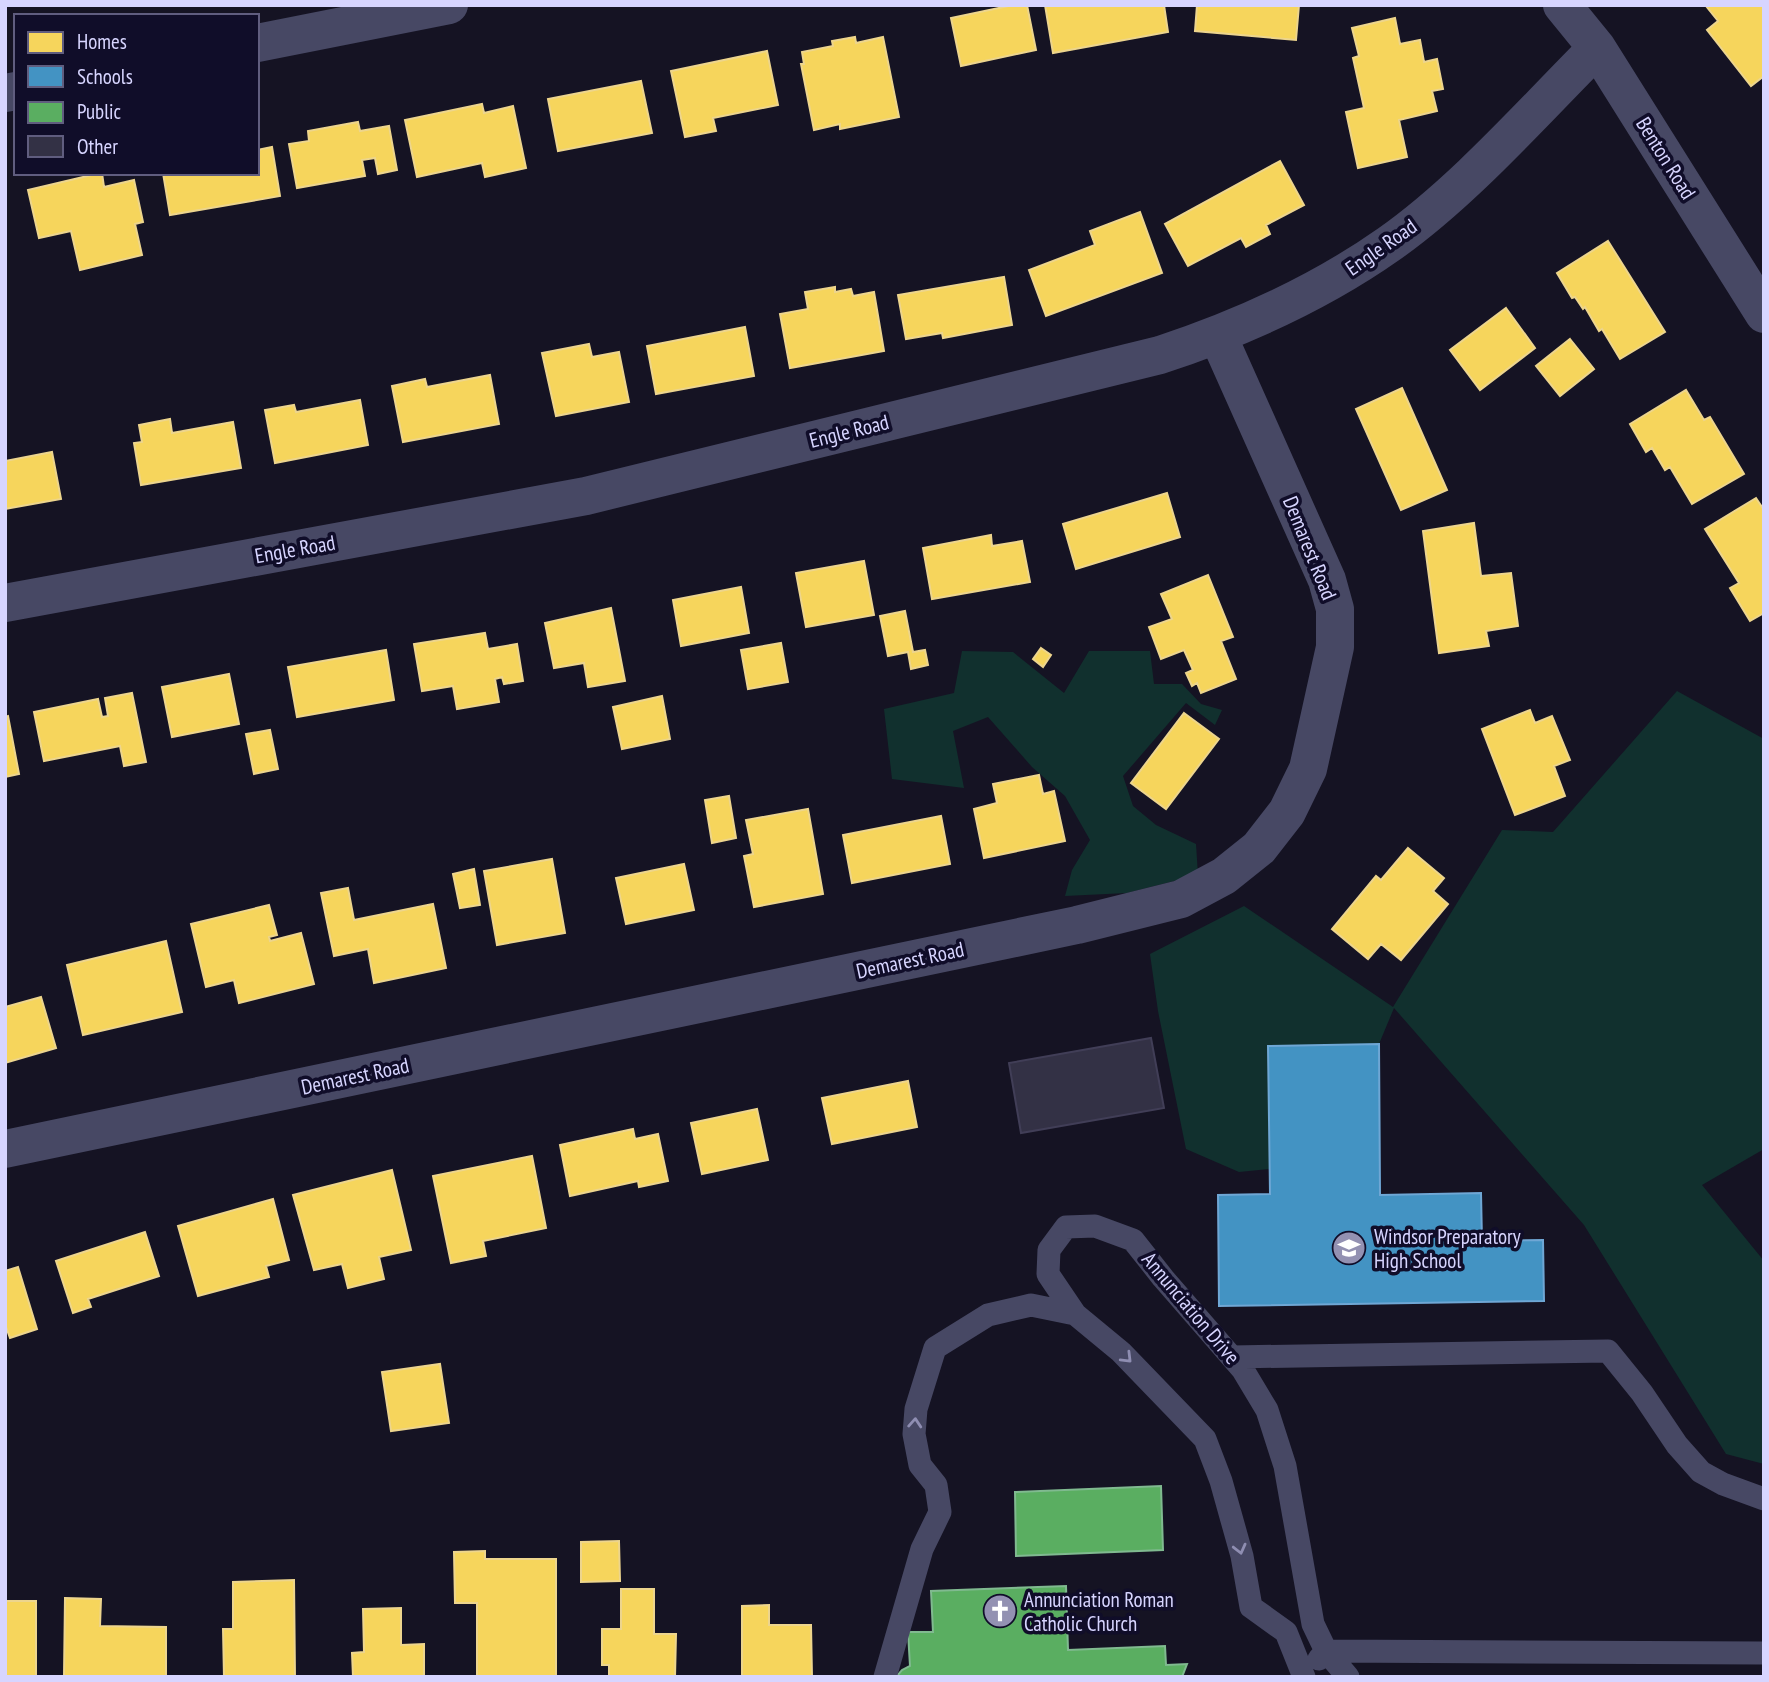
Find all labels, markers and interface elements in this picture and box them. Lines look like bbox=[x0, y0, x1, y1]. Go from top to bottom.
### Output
legend bbox=[14, 14, 259, 175]
text: Homes bbox=[77, 28, 127, 55]
text: Schools bbox=[77, 63, 133, 90]
text: Public bbox=[77, 98, 122, 125]
street label: Benton Road bbox=[1630, 112, 1702, 204]
text: Other bbox=[77, 133, 118, 160]
street label: Engle Road bbox=[1340, 213, 1422, 281]
street label: Engle Road bbox=[806, 408, 892, 454]
street label: Demarest Road bbox=[1277, 492, 1343, 604]
street label: Engle Road bbox=[253, 529, 337, 569]
street label: Demarest Road bbox=[854, 935, 966, 985]
street label: Demarest Road bbox=[299, 1051, 411, 1101]
place label: Windsor Preparatory High School bbox=[1374, 1223, 1521, 1274]
school or university icon: Windsor Preparatory High School bbox=[1330, 1229, 1368, 1267]
street label: Annunciation Drive bbox=[1136, 1246, 1246, 1370]
one-way arrow bbox=[1119, 1350, 1132, 1363]
one-way arrow bbox=[907, 1417, 922, 1428]
one-way arrow bbox=[1232, 1543, 1246, 1555]
place label: Annunciation Roman Catholic Church bbox=[1024, 1586, 1174, 1637]
church icon: Annunciation Roman Catholic Church bbox=[981, 1592, 1019, 1630]

